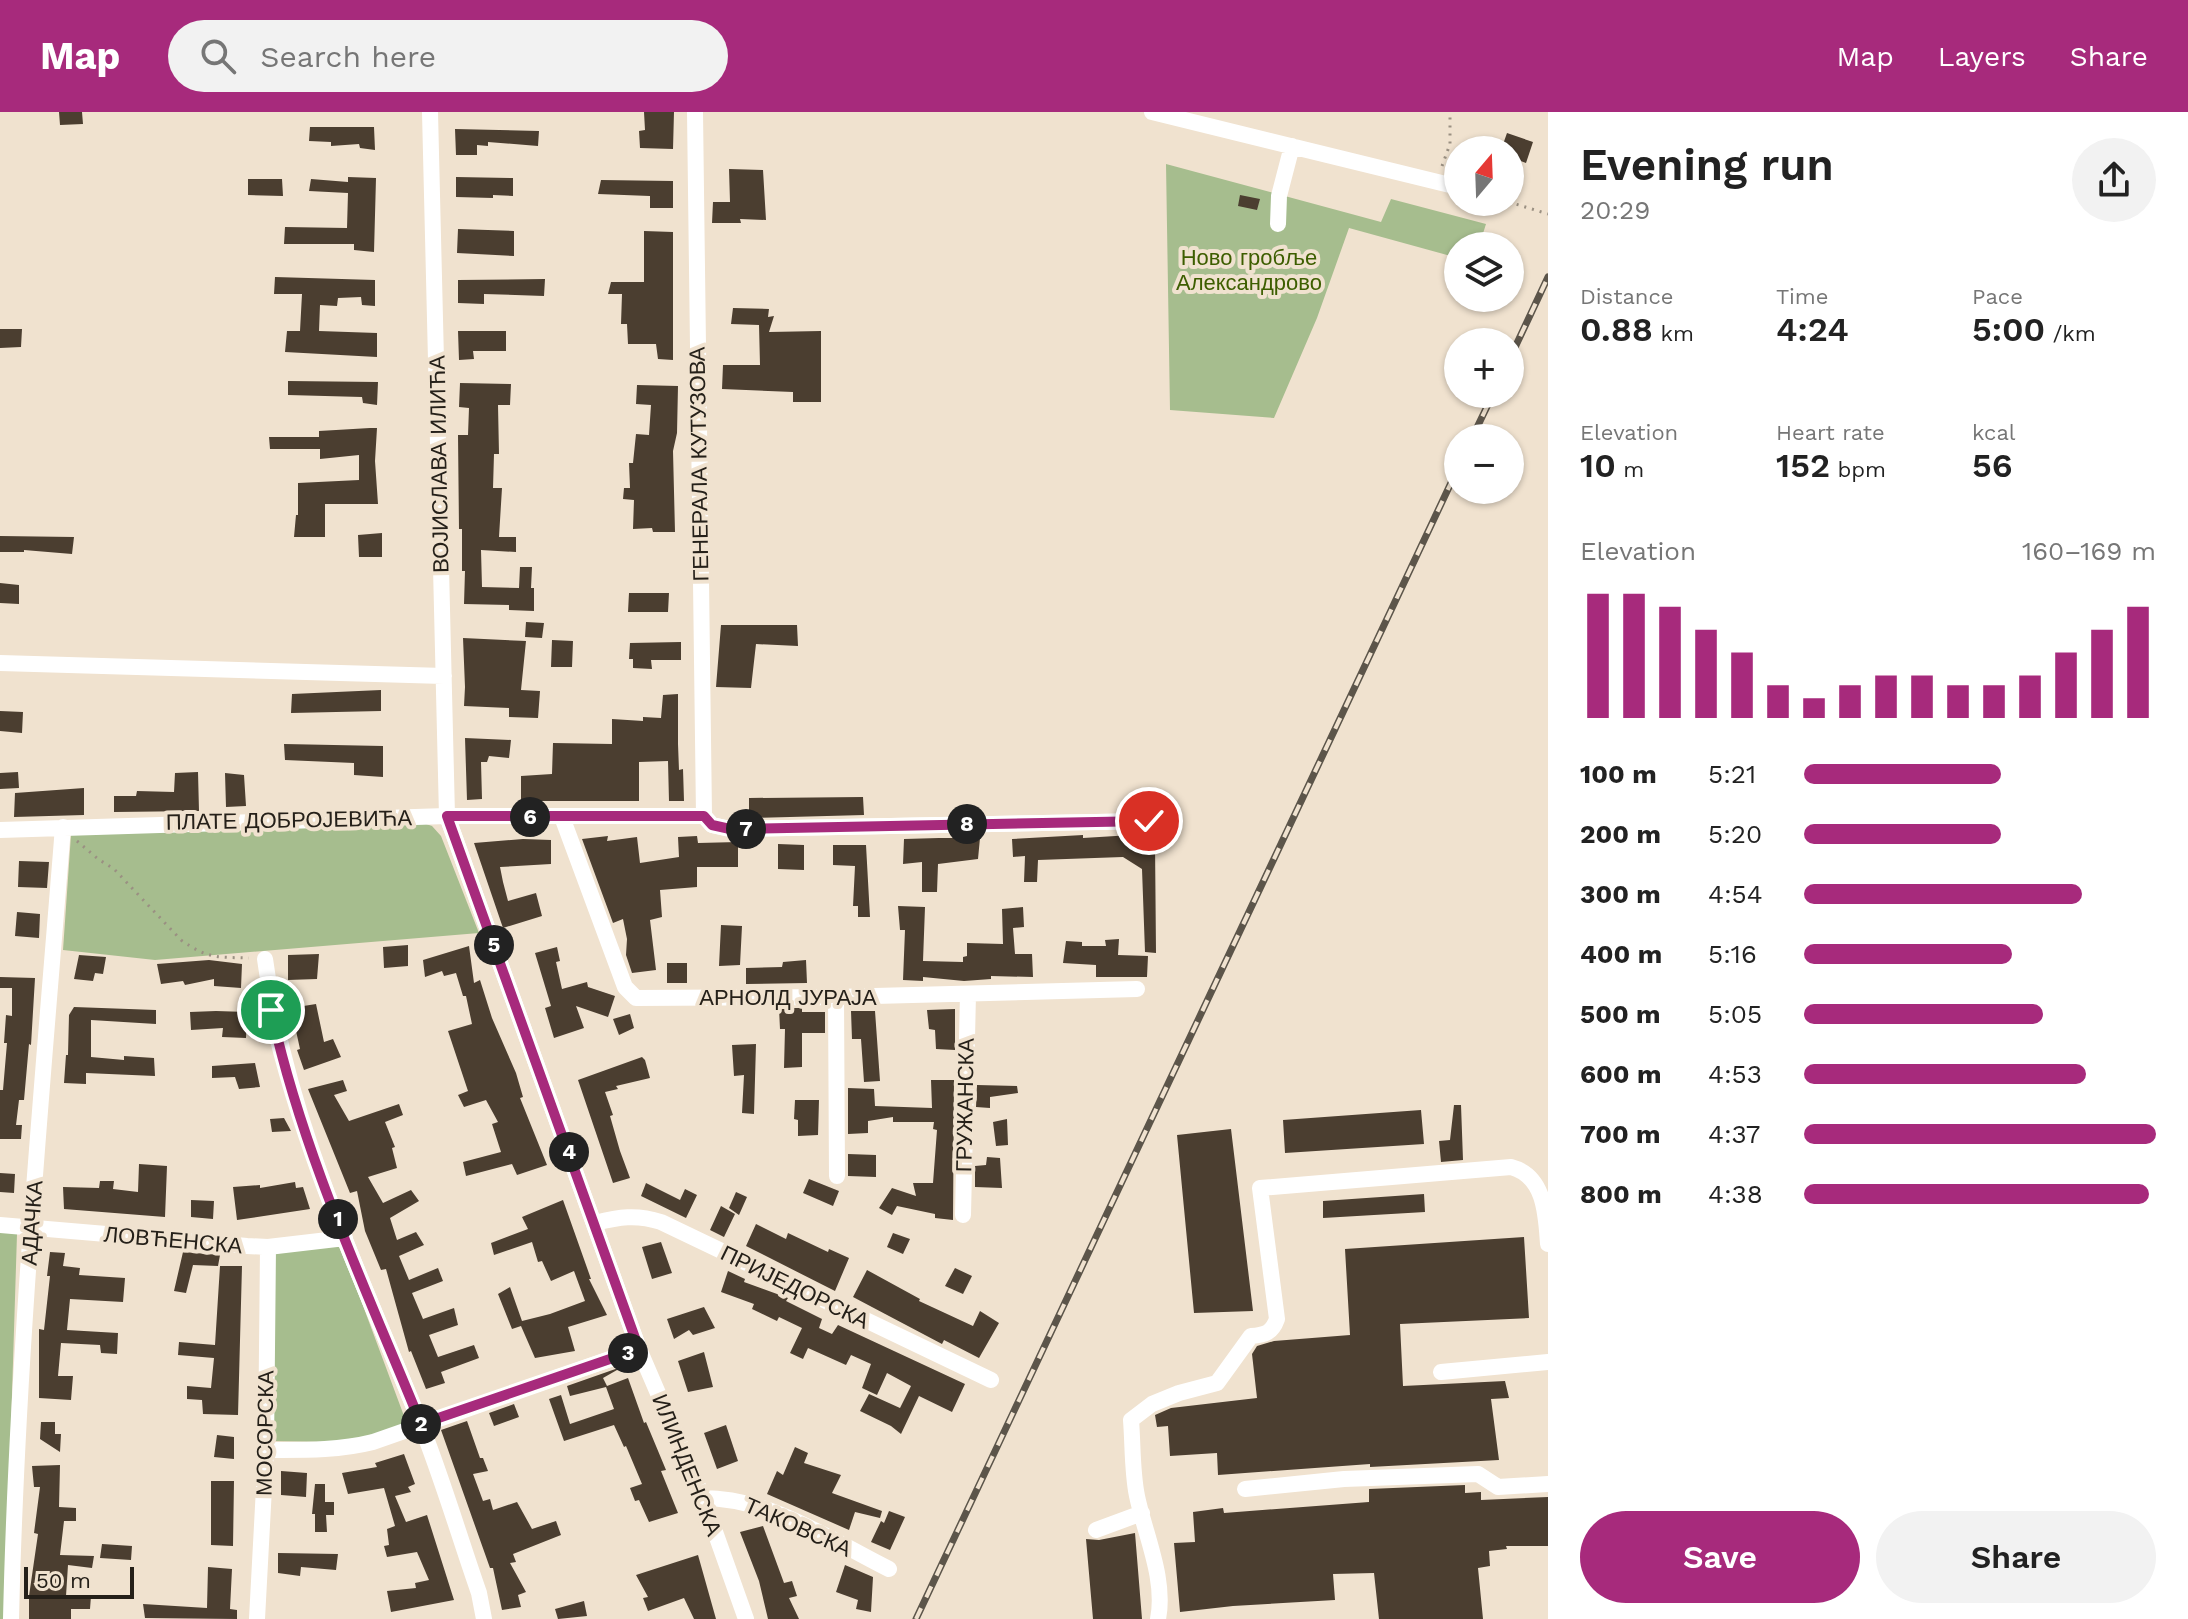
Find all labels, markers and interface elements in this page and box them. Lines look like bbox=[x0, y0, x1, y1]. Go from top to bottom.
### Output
search box bbox=[168, 20, 728, 92]
text: Map bbox=[40, 34, 120, 78]
icon: search bbox=[196, 34, 240, 78]
text: Search here bbox=[260, 39, 436, 74]
text: Map bbox=[1837, 40, 1894, 73]
text: Layers bbox=[1938, 40, 2026, 73]
text: Share bbox=[2070, 40, 2148, 73]
north arrow bbox=[1444, 136, 1524, 216]
map controls bbox=[1444, 136, 1524, 504]
button: share bbox=[2072, 138, 2156, 222]
text: Evening run bbox=[1580, 139, 1834, 191]
text: 20:29 bbox=[1580, 195, 1650, 225]
button: layers bbox=[1444, 232, 1524, 312]
park label: Ново гробље Александрово bbox=[1176, 245, 1322, 295]
text: Distance bbox=[1580, 284, 1674, 309]
text: Time bbox=[1776, 284, 1828, 309]
text: Pace bbox=[1972, 284, 2023, 309]
text: 0.88 bbox=[1580, 309, 1653, 349]
text: 4:24 bbox=[1776, 309, 1849, 349]
text: 5:00 bbox=[1972, 309, 2045, 349]
text: km bbox=[1653, 321, 1694, 346]
text: /km bbox=[2045, 321, 2096, 346]
button: + bbox=[1444, 328, 1524, 408]
street label: ГЕНЕРАЛА КУТУЗОВА bbox=[684, 346, 714, 582]
street label: ВОЈИСЛАВА ИЛИЋА bbox=[425, 355, 453, 573]
text: Elevation bbox=[1580, 420, 1678, 445]
text: Heart rate bbox=[1776, 420, 1885, 445]
text: kcal bbox=[1972, 420, 2016, 445]
button: − bbox=[1444, 424, 1524, 504]
text: 10 bbox=[1580, 445, 1616, 485]
text: 152 bbox=[1776, 445, 1830, 485]
text: 56 bbox=[1972, 445, 2013, 485]
text: m bbox=[1616, 457, 1644, 482]
text: bpm bbox=[1830, 457, 1886, 482]
text: Elevation bbox=[1580, 536, 1696, 566]
text: 160–169 m bbox=[2022, 536, 2156, 566]
text: 100 m bbox=[1580, 759, 1657, 789]
text: 5:21 bbox=[1708, 759, 1756, 789]
pin bbox=[1115, 787, 1183, 855]
pin: 6 bbox=[510, 797, 550, 837]
icon: check bbox=[1127, 799, 1171, 843]
text: 6 bbox=[523, 804, 537, 829]
pin: 8 bbox=[947, 804, 987, 844]
street label: ПЛАТЕ ДОБРОЈЕВИЋА bbox=[166, 805, 413, 835]
pin: 7 bbox=[726, 809, 766, 849]
text: 8 bbox=[960, 811, 974, 836]
text: 7 bbox=[739, 816, 753, 841]
text: 200 m bbox=[1580, 819, 1661, 849]
text: 5:20 bbox=[1708, 819, 1762, 849]
text: 300 m bbox=[1580, 879, 1661, 909]
text: 4:54 bbox=[1708, 879, 1763, 909]
pin: 5 bbox=[474, 925, 514, 965]
text: 5 bbox=[488, 932, 500, 957]
text: 400 m bbox=[1580, 939, 1662, 969]
text: 5:16 bbox=[1708, 939, 1757, 969]
pin bbox=[237, 976, 305, 1044]
street label: АРНОЛД ЈУРАЈА bbox=[699, 985, 877, 1010]
icon: arrive bbox=[249, 988, 293, 1032]
text: 500 m bbox=[1580, 999, 1661, 1029]
text: 5:05 bbox=[1708, 999, 1762, 1029]
street label: ГРУЖАНСКА bbox=[951, 1037, 979, 1172]
text: 600 m bbox=[1580, 1059, 1661, 1089]
text: 4:53 bbox=[1708, 1059, 1762, 1089]
text: 700 m bbox=[1580, 1119, 1661, 1149]
text: 4:37 bbox=[1708, 1119, 1760, 1149]
pin: 4 bbox=[549, 1132, 589, 1172]
text: 4 bbox=[562, 1139, 576, 1164]
street label: АДАЧКА bbox=[17, 1179, 47, 1266]
text: 800 m bbox=[1580, 1179, 1662, 1209]
text: 4:38 bbox=[1708, 1179, 1763, 1209]
pin: 1 bbox=[318, 1199, 358, 1239]
text: 1 bbox=[333, 1206, 343, 1231]
street label: ЛОВЋЕНСКА bbox=[103, 1221, 244, 1259]
street label: ПРИЈЕДОРСКА bbox=[717, 1240, 873, 1334]
pin: 3 bbox=[608, 1333, 648, 1373]
text: 3 bbox=[621, 1340, 635, 1365]
street label: МОСОРСКА bbox=[251, 1370, 279, 1496]
street label: ИЛИНДЕНСКА bbox=[647, 1390, 727, 1540]
pin: 2 bbox=[401, 1404, 441, 1444]
text: 2 bbox=[414, 1411, 428, 1436]
street label: ТАКОВСКА bbox=[741, 1492, 856, 1562]
button: Save bbox=[1580, 1511, 1860, 1603]
button: Share bbox=[1876, 1511, 2156, 1603]
scale bar bbox=[24, 1563, 134, 1599]
text: 50 m bbox=[36, 1568, 91, 1593]

